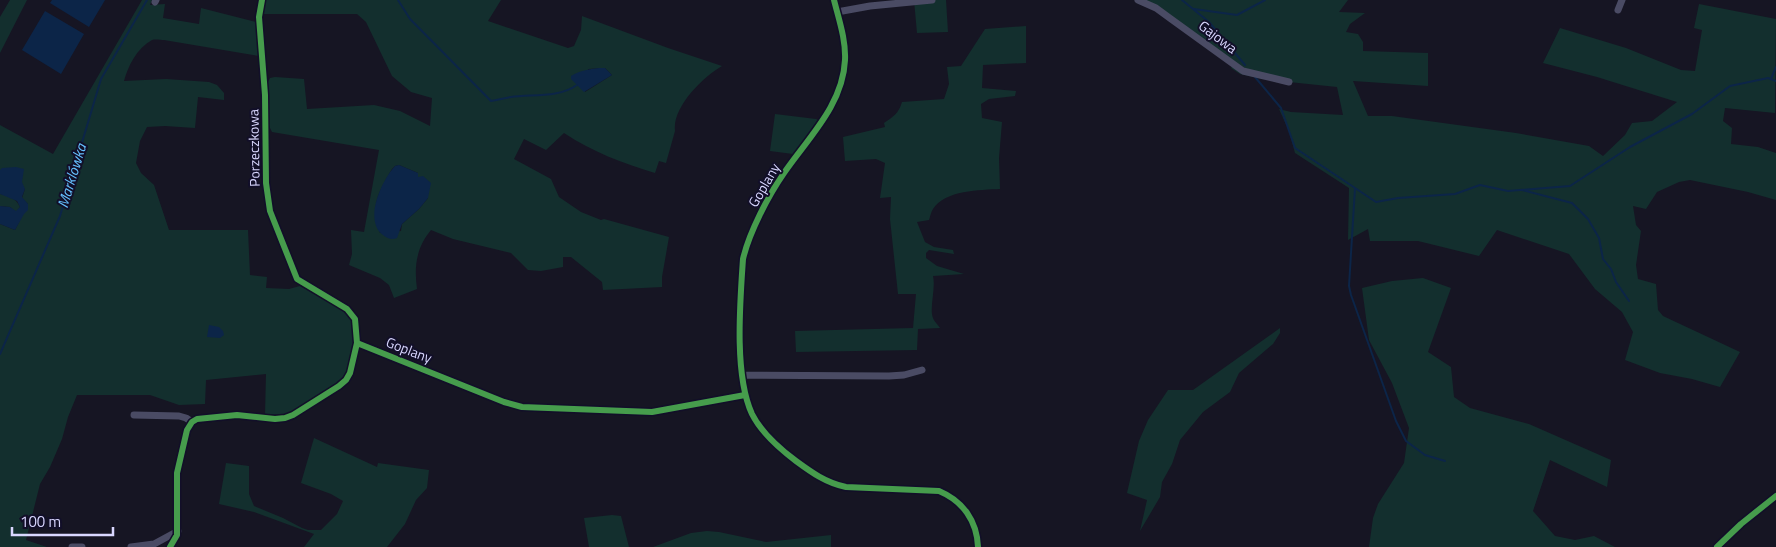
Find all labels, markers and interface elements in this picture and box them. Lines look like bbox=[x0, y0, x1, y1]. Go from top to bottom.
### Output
street label: Gajowa bbox=[1195, 15, 1242, 58]
street label: Porzeczkowa bbox=[242, 109, 265, 187]
water label: Marklówka bbox=[51, 140, 93, 211]
street label: Goplany bbox=[743, 159, 785, 211]
street label: Goplany bbox=[383, 331, 435, 368]
scale bar bbox=[12, 504, 114, 536]
text: 100 m bbox=[20, 510, 61, 533]

